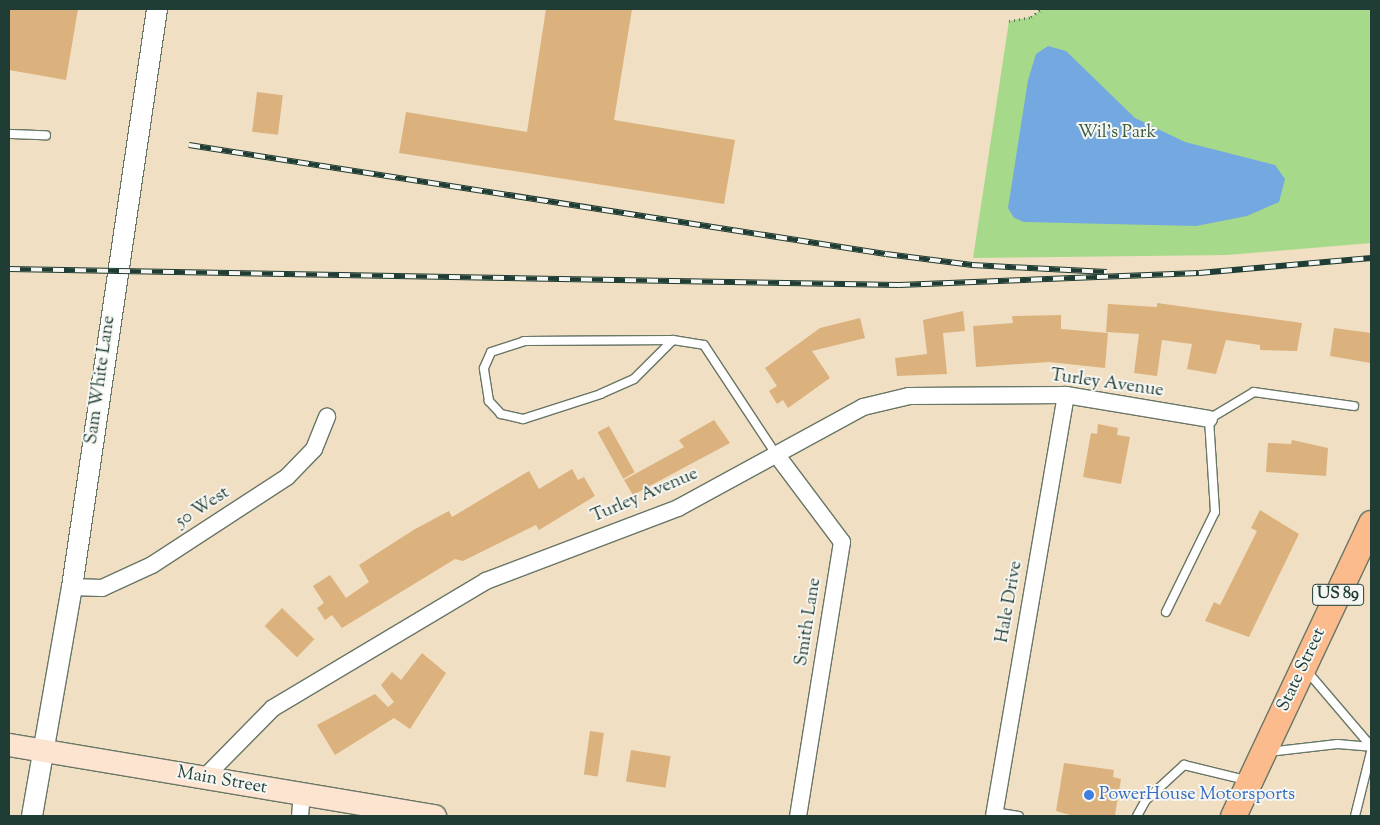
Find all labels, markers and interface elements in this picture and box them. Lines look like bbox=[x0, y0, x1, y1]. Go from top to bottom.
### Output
park label: Wil's Park bbox=[1078, 122, 1156, 144]
street label: Sam White Lane bbox=[81, 314, 121, 446]
street label: Turley Avenue bbox=[1049, 365, 1165, 403]
street label: Turley Avenue bbox=[588, 464, 702, 528]
street label: 50 West bbox=[172, 483, 234, 533]
street label: Hale Drive bbox=[992, 559, 1028, 645]
street label: Smith Lane bbox=[791, 576, 827, 668]
road number: US 89 bbox=[1312, 582, 1364, 608]
street label: State Street bbox=[1273, 625, 1331, 715]
street label: Main Street bbox=[175, 762, 269, 800]
place label: PowerHouse Motorsports bbox=[1099, 784, 1295, 806]
marker: PowerHouse Motorsports bbox=[1083, 789, 1095, 801]

